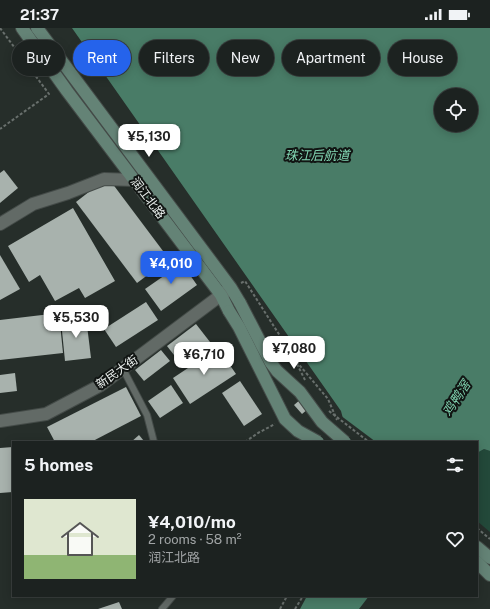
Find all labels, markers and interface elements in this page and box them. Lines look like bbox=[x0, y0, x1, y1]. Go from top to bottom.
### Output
text: 21:37 bbox=[20, 6, 59, 23]
chip: Buy bbox=[12, 40, 65, 76]
chip: Rent bbox=[73, 40, 131, 76]
chip: Filters bbox=[139, 40, 209, 76]
chip: New bbox=[217, 40, 274, 76]
chip: Apartment bbox=[282, 40, 380, 76]
chip: House bbox=[388, 40, 457, 76]
map controls bbox=[434, 88, 478, 132]
button: locate bbox=[434, 88, 478, 132]
pin: ¥5,130 bbox=[116, 124, 182, 158]
text: ¥5,130 bbox=[127, 129, 171, 144]
water label: 珠江后航道 bbox=[284, 148, 351, 163]
street label: 润江北路 bbox=[128, 175, 168, 221]
pin: ¥4,010 bbox=[138, 251, 204, 285]
text: ¥4,010 bbox=[149, 256, 193, 271]
pin: ¥5,530 bbox=[43, 305, 109, 339]
text: ¥5,530 bbox=[53, 310, 99, 325]
pin: ¥7,080 bbox=[261, 336, 327, 370]
text: ¥7,080 bbox=[272, 341, 316, 356]
pin: ¥6,710 bbox=[171, 342, 237, 376]
text: ¥6,710 bbox=[183, 347, 225, 362]
street label: 新民大街 bbox=[93, 352, 141, 392]
water label: 鸡鸭滘 bbox=[440, 376, 474, 419]
icon: filters bbox=[444, 454, 466, 476]
text: 5 homes bbox=[24, 455, 93, 475]
text: ¥4,010/mo bbox=[148, 512, 236, 532]
icon: home bbox=[56, 515, 104, 563]
icon: heart bbox=[444, 528, 466, 550]
text: 2 rooms · 58 m² bbox=[148, 532, 241, 547]
text: 润江北路 bbox=[148, 550, 200, 565]

